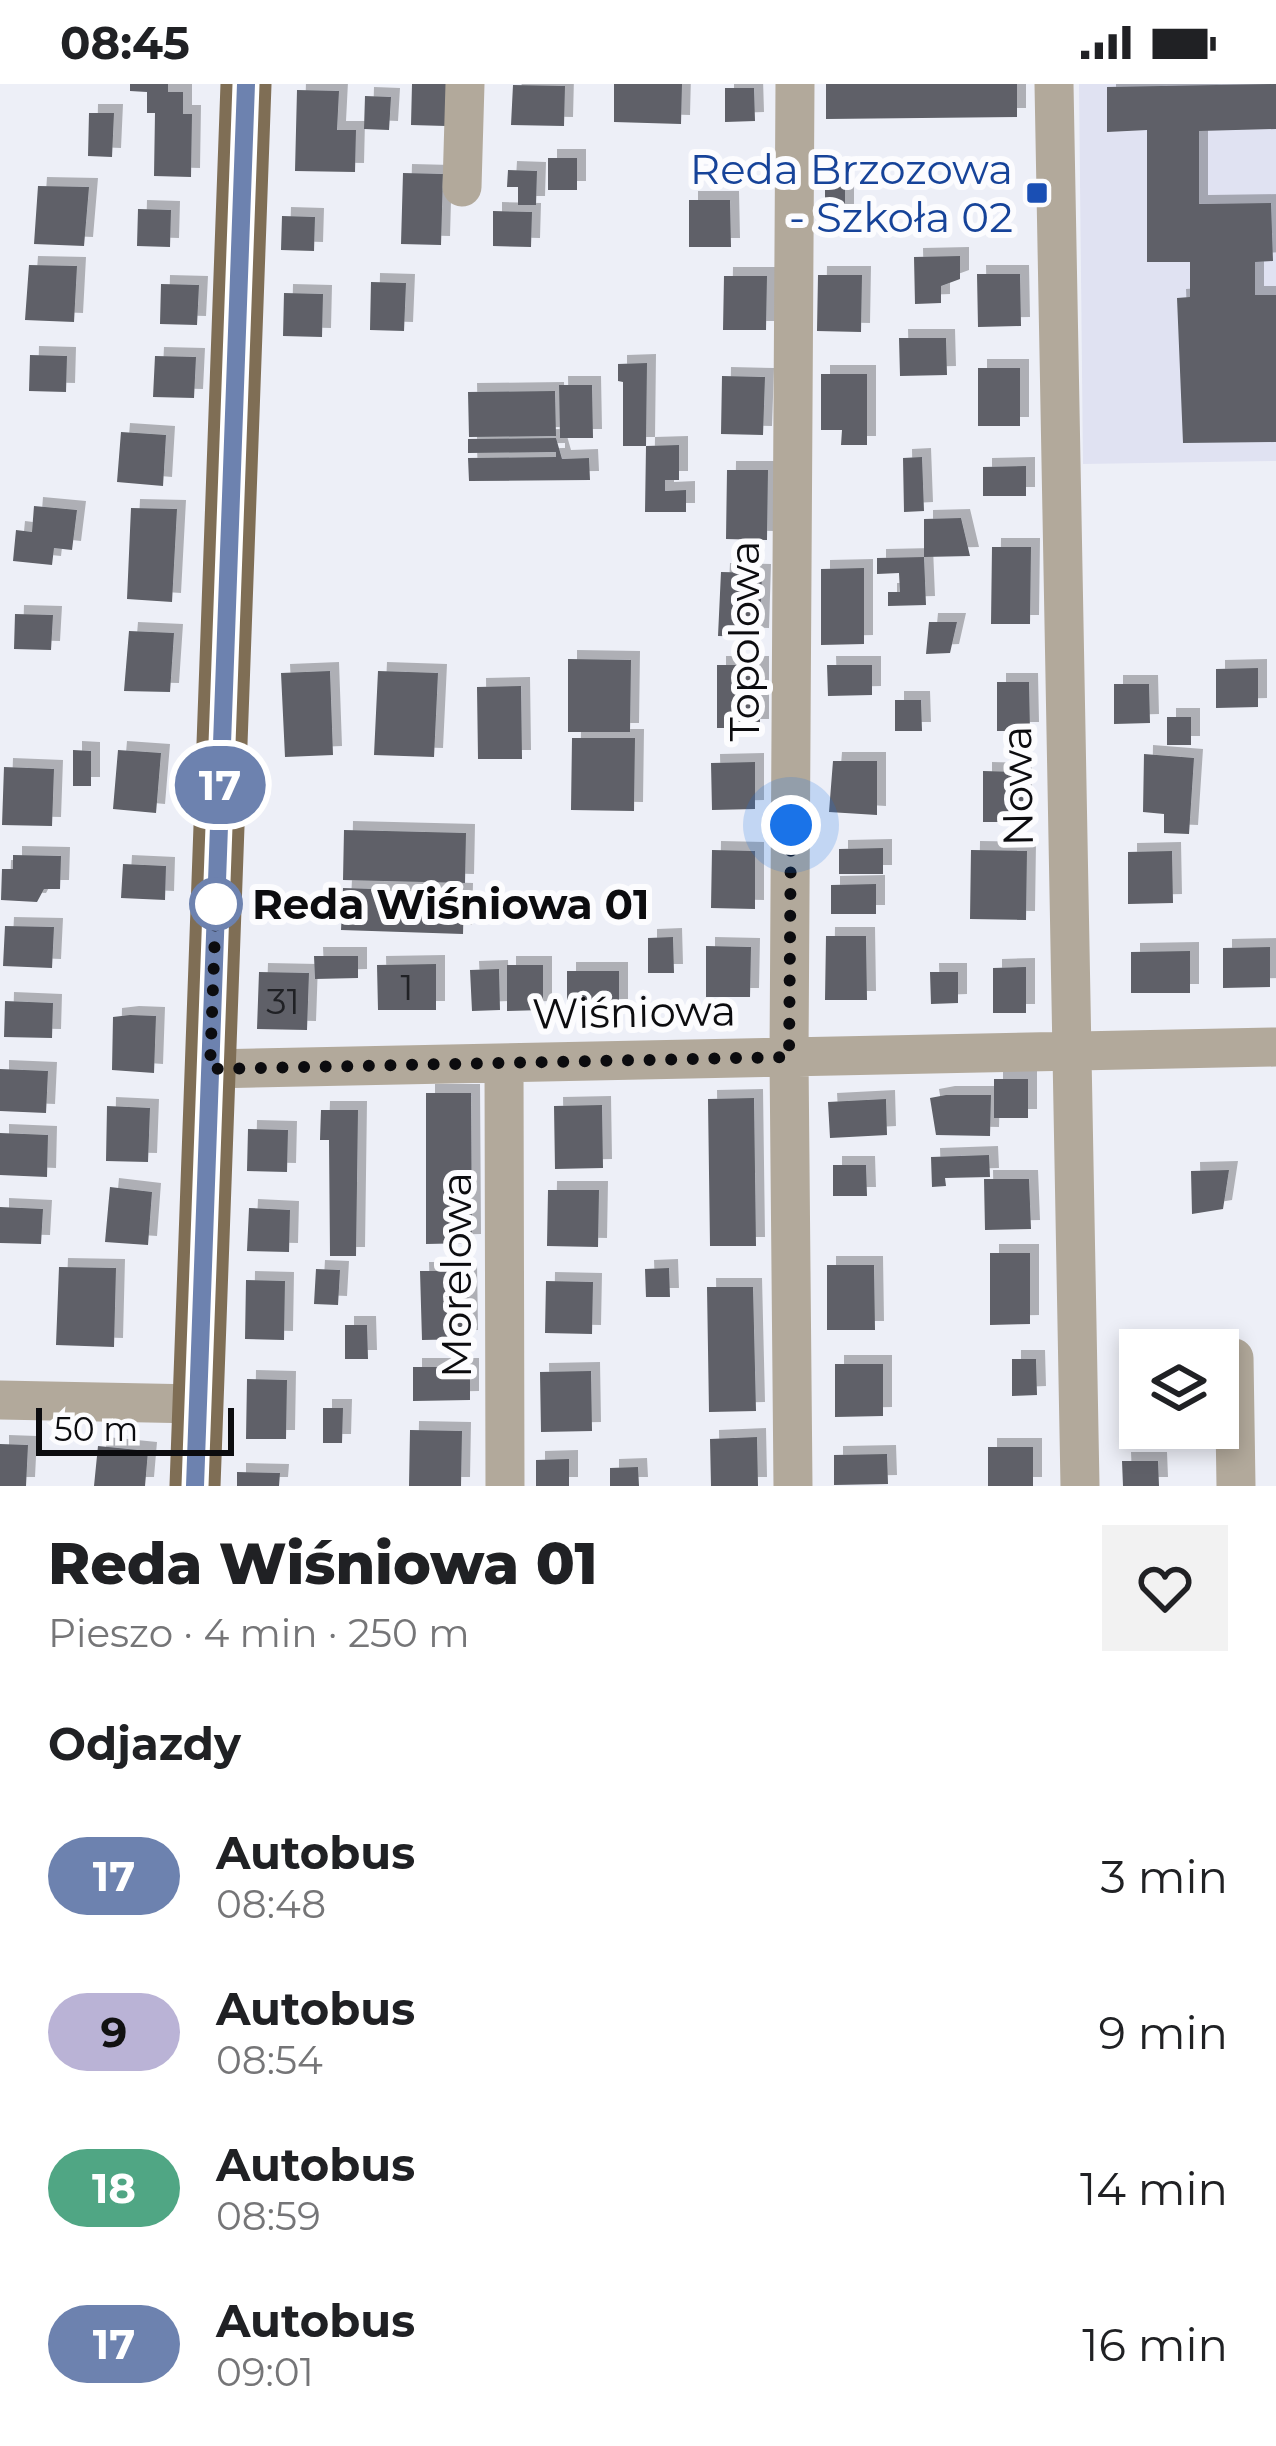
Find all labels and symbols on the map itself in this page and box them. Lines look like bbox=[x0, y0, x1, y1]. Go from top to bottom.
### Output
place label: Reda Brzozowa - Szkoła 02 bbox=[690, 143, 1013, 243]
marker: Reda Brzozowa - Szkoła 02 bbox=[1024, 180, 1050, 206]
street label: Topolowa bbox=[718, 541, 770, 741]
street label: Nowa bbox=[990, 725, 1044, 847]
line badge: 17 bbox=[166, 746, 274, 824]
your location bbox=[761, 795, 821, 855]
place label: Reda Wiśniowa 01 bbox=[252, 878, 649, 930]
marker: Reda Wiśniowa 01 bbox=[191, 879, 241, 929]
house number: 1 bbox=[401, 965, 414, 1009]
house number: 31 bbox=[266, 979, 300, 1023]
street label: Wiśniowa bbox=[532, 984, 736, 1040]
street label: Morelowa bbox=[430, 1172, 482, 1378]
scale bar bbox=[36, 1402, 234, 1455]

